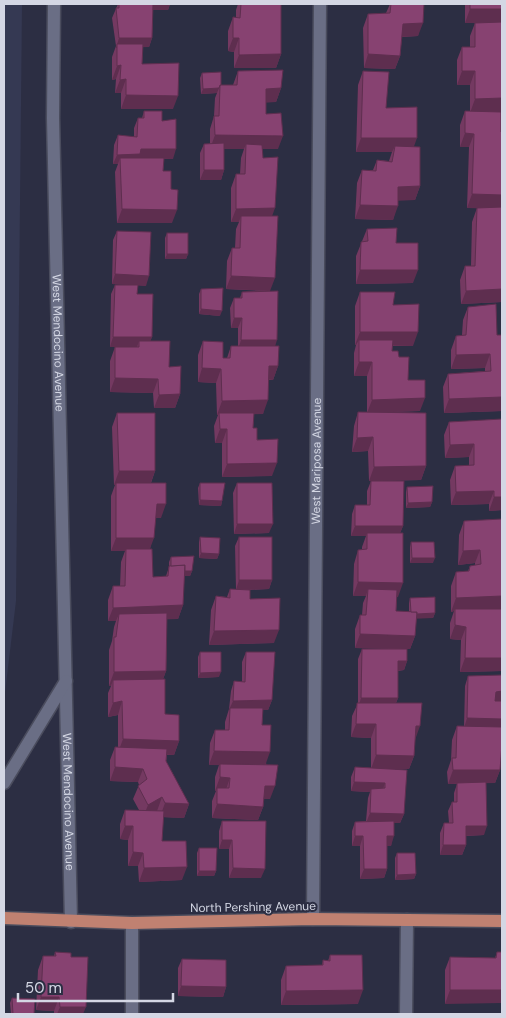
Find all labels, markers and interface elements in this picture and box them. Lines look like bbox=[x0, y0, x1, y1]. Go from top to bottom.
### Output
street label: West Mendocino Avenue bbox=[48, 274, 68, 412]
street label: West Mariposa Avenue bbox=[308, 397, 325, 524]
street label: West Mendocino Avenue bbox=[59, 733, 78, 871]
street label: North Pershing Avenue bbox=[190, 898, 316, 916]
scale bar bbox=[18, 970, 172, 1002]
text: 50 m bbox=[25, 978, 62, 998]

